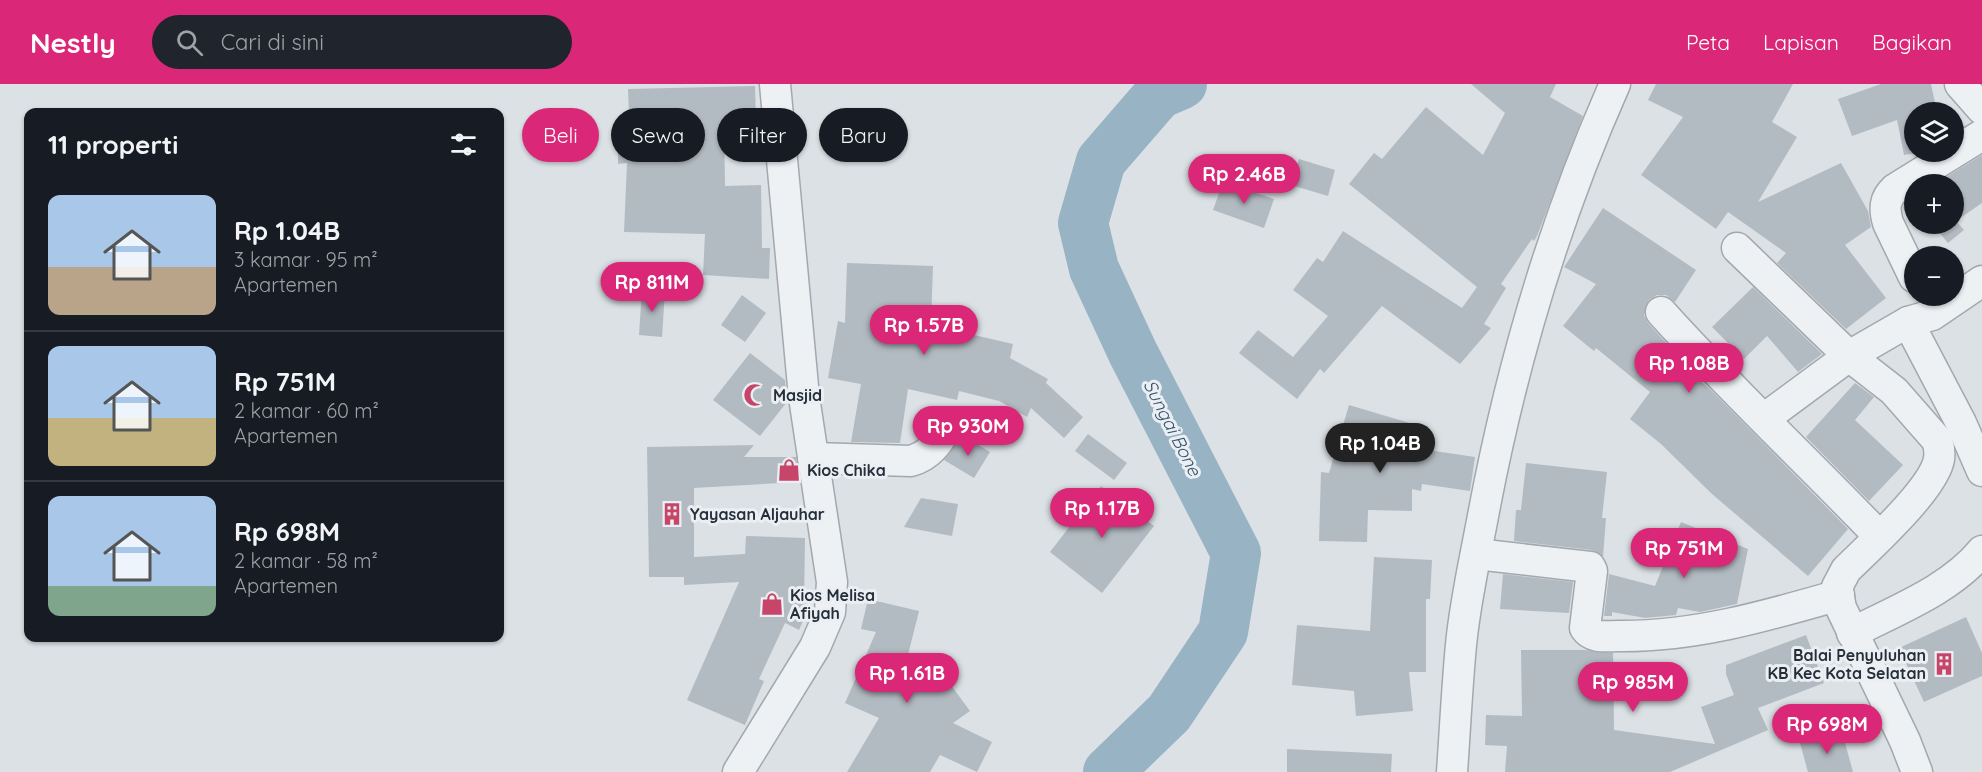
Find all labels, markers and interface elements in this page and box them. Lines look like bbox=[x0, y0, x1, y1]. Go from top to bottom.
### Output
search box bbox=[152, 15, 572, 69]
text: Nestly bbox=[30, 25, 116, 60]
icon: search bbox=[173, 26, 206, 59]
text: Cari di sini bbox=[221, 28, 324, 56]
text: Peta bbox=[1686, 29, 1730, 55]
text: Lapisan bbox=[1763, 29, 1839, 55]
text: Bagikan bbox=[1872, 29, 1952, 55]
map controls bbox=[1904, 102, 1964, 306]
button: layers bbox=[1904, 102, 1964, 162]
chip: Beli bbox=[522, 108, 599, 162]
chip: Sewa bbox=[611, 108, 705, 162]
chip: Filter bbox=[717, 108, 807, 162]
chip: Baru bbox=[819, 108, 908, 162]
text: 11 properti bbox=[48, 128, 179, 161]
icon: filters bbox=[447, 128, 480, 161]
pin: Rp 2.46B bbox=[1182, 154, 1306, 205]
text: Rp 2.46B bbox=[1202, 161, 1286, 186]
button: + bbox=[1904, 174, 1964, 234]
text: Rp 1.04B bbox=[234, 214, 340, 247]
icon: home bbox=[96, 219, 168, 291]
button: − bbox=[1904, 246, 1964, 306]
text: 3 kamar · 95 m² bbox=[234, 247, 378, 272]
pin: Rp 811M bbox=[597, 262, 707, 313]
text: Rp 811M bbox=[615, 269, 689, 294]
text: Apartemen bbox=[234, 272, 338, 297]
pin: Rp 1.57B bbox=[862, 305, 986, 356]
text: Rp 1.57B bbox=[884, 312, 964, 337]
pin: Rp 1.08B bbox=[1627, 343, 1751, 394]
text: Rp 1.08B bbox=[1649, 350, 1730, 375]
text: Rp 751M bbox=[234, 365, 336, 398]
icon: home bbox=[96, 370, 168, 442]
water label: Sungai Bone bbox=[1138, 376, 1207, 480]
mosque icon: Masjid bbox=[742, 382, 768, 408]
place label: Masjid bbox=[773, 385, 822, 405]
text: 2 kamar · 60 m² bbox=[234, 398, 379, 423]
pin: Rp 930M bbox=[913, 406, 1023, 457]
text: Rp 930M bbox=[927, 413, 1009, 438]
text: Apartemen bbox=[234, 423, 338, 448]
pin: Rp 1.04B bbox=[1318, 423, 1442, 474]
text: Rp 1.04B bbox=[1339, 430, 1421, 455]
shop icon: Kios Chika bbox=[776, 457, 802, 483]
place label: Kios Chika bbox=[807, 460, 886, 480]
pin: Rp 1.17B bbox=[1040, 488, 1164, 539]
text: Rp 1.17B bbox=[1064, 495, 1140, 520]
building icon: Yayasan Aljauhar bbox=[659, 501, 685, 527]
place label: Yayasan Aljauhar bbox=[690, 504, 825, 524]
text: Rp 698M bbox=[234, 515, 340, 548]
icon: home bbox=[96, 520, 168, 592]
pin: Rp 751M bbox=[1629, 528, 1739, 579]
text: Rp 751M bbox=[1645, 535, 1723, 560]
text: 2 kamar · 58 m² bbox=[234, 548, 378, 573]
text: Apartemen bbox=[234, 573, 338, 598]
place label: Kios Melisa Afiyah bbox=[790, 585, 875, 623]
shop icon: Kios Melisa Afiyah bbox=[759, 591, 785, 617]
place label: Balai Penyuluhan KB Kec Kota Selatan bbox=[1767, 645, 1926, 683]
building icon: Balai Penyuluhan KB Kec Kota Selatan bbox=[1931, 651, 1957, 677]
pin: Rp 1.61B bbox=[845, 653, 969, 704]
text: Rp 1.61B bbox=[869, 660, 945, 685]
pin: Rp 985M bbox=[1578, 662, 1688, 713]
text: Rp 985M bbox=[1592, 669, 1674, 694]
pin: Rp 698M bbox=[1772, 704, 1882, 755]
text: Rp 698M bbox=[1786, 711, 1868, 736]

